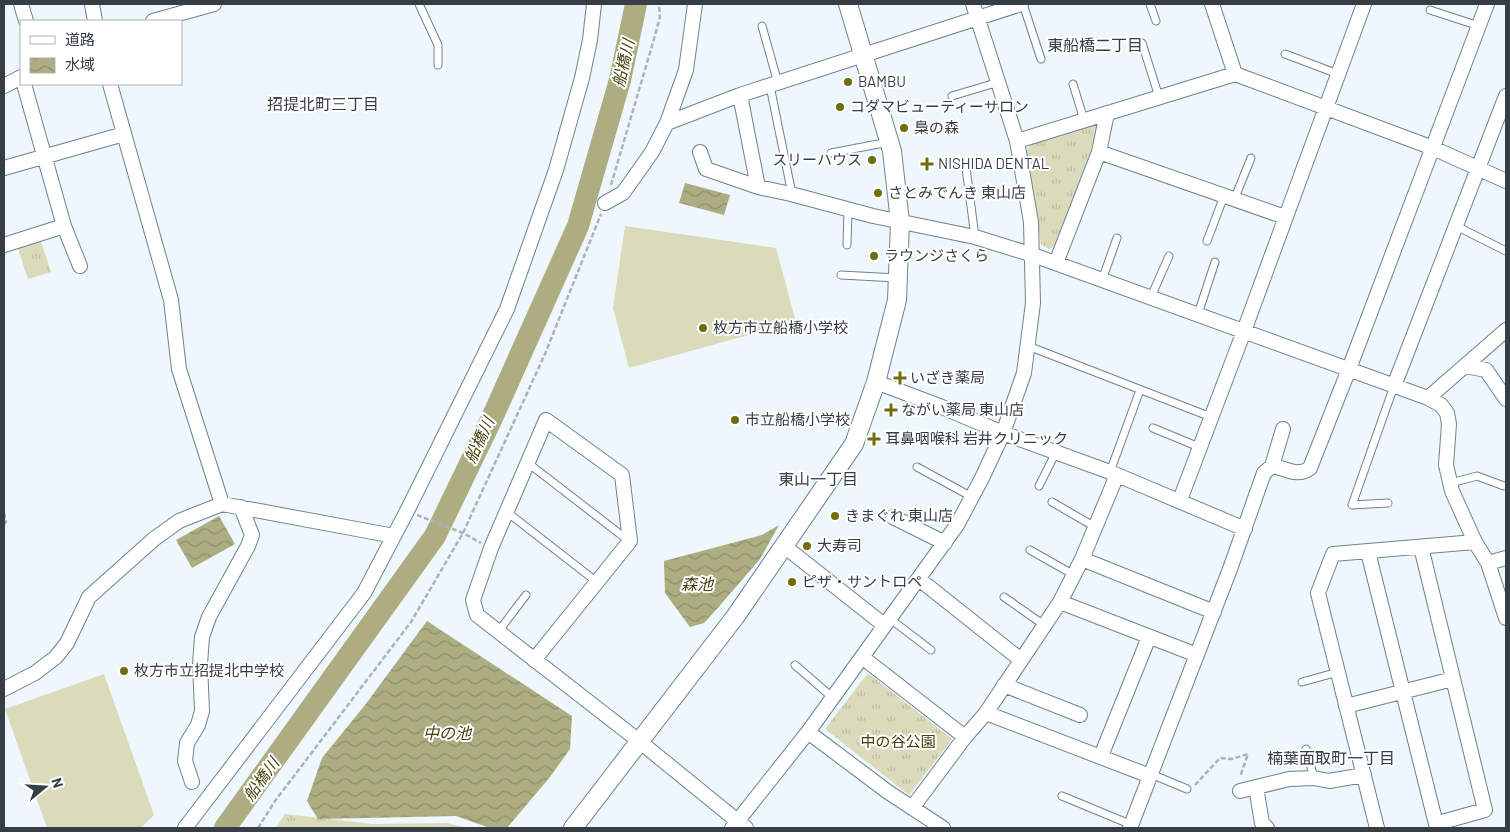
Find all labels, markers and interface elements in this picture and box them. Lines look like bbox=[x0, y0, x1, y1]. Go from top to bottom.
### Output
legend bbox=[20, 20, 182, 85]
text: 道路 bbox=[65, 30, 95, 48]
water label: 船橋川 bbox=[608, 35, 638, 88]
district label: 東船橋二丁目 bbox=[1047, 35, 1143, 54]
text: 水域 bbox=[65, 55, 95, 73]
place label: BAMBU bbox=[858, 72, 906, 90]
marker: BAMBU bbox=[842, 76, 854, 88]
district label: 招提北町三丁目 bbox=[267, 94, 379, 113]
place label: コダマビューティーサロン bbox=[850, 97, 1029, 115]
marker: コダマビューティーサロン bbox=[834, 101, 846, 113]
place label: 梟の森 bbox=[914, 118, 959, 136]
marker: 梟の森 bbox=[898, 122, 910, 134]
place label: スリーハウス bbox=[772, 150, 862, 168]
marker: スリーハウス bbox=[866, 154, 878, 166]
place label: NISHIDA DENTAL bbox=[938, 154, 1049, 172]
marker: NISHIDA DENTAL bbox=[920, 157, 934, 171]
place label: さとみでんき 東山店 bbox=[888, 183, 1026, 201]
marker: さとみでんき 東山店 bbox=[872, 187, 884, 199]
place label: ラウンジさくら bbox=[884, 246, 989, 264]
marker: ラウンジさくら bbox=[868, 250, 880, 262]
place label: 枚方市立船橋小学校 bbox=[713, 318, 848, 336]
marker: 枚方市立船橋小学校 bbox=[697, 322, 709, 334]
place label: いざき薬局 bbox=[910, 368, 985, 386]
marker: いざき薬局 bbox=[894, 372, 906, 384]
place label: ながい薬局 東山店 bbox=[901, 400, 1024, 418]
marker: ながい薬局 東山店 bbox=[885, 404, 897, 416]
place label: 市立船橋小学校 bbox=[745, 410, 850, 428]
water label: 船橋川 bbox=[460, 412, 498, 466]
marker: 市立船橋小学校 bbox=[729, 414, 741, 426]
place label: 耳鼻咽喉科 岩井クリニック bbox=[885, 429, 1068, 447]
marker: 耳鼻咽喉科 岩井クリニック bbox=[867, 432, 881, 446]
district label: 東山一丁目 bbox=[778, 469, 858, 488]
place label: きまぐれ 東山店 bbox=[845, 506, 953, 524]
marker: きまぐれ 東山店 bbox=[829, 510, 841, 522]
place label: 大寿司 bbox=[817, 536, 862, 554]
marker: 大寿司 bbox=[801, 540, 813, 552]
place label: ピザ・サントロペ bbox=[802, 572, 922, 590]
water label: 森池 bbox=[681, 574, 715, 593]
marker: ピザ・サントロペ bbox=[786, 576, 798, 588]
place label: 枚方市立招提北中学校 bbox=[134, 661, 284, 679]
marker: 枚方市立招提北中学校 bbox=[118, 665, 130, 677]
water label: 中の池 bbox=[423, 723, 473, 742]
park label: 中の谷公園 bbox=[860, 732, 936, 750]
district label: 楠葉面取町一丁目 bbox=[1267, 748, 1395, 767]
water label: 船橋川 bbox=[239, 752, 284, 804]
north arrow bbox=[20, 762, 70, 812]
text: N bbox=[48, 776, 67, 790]

